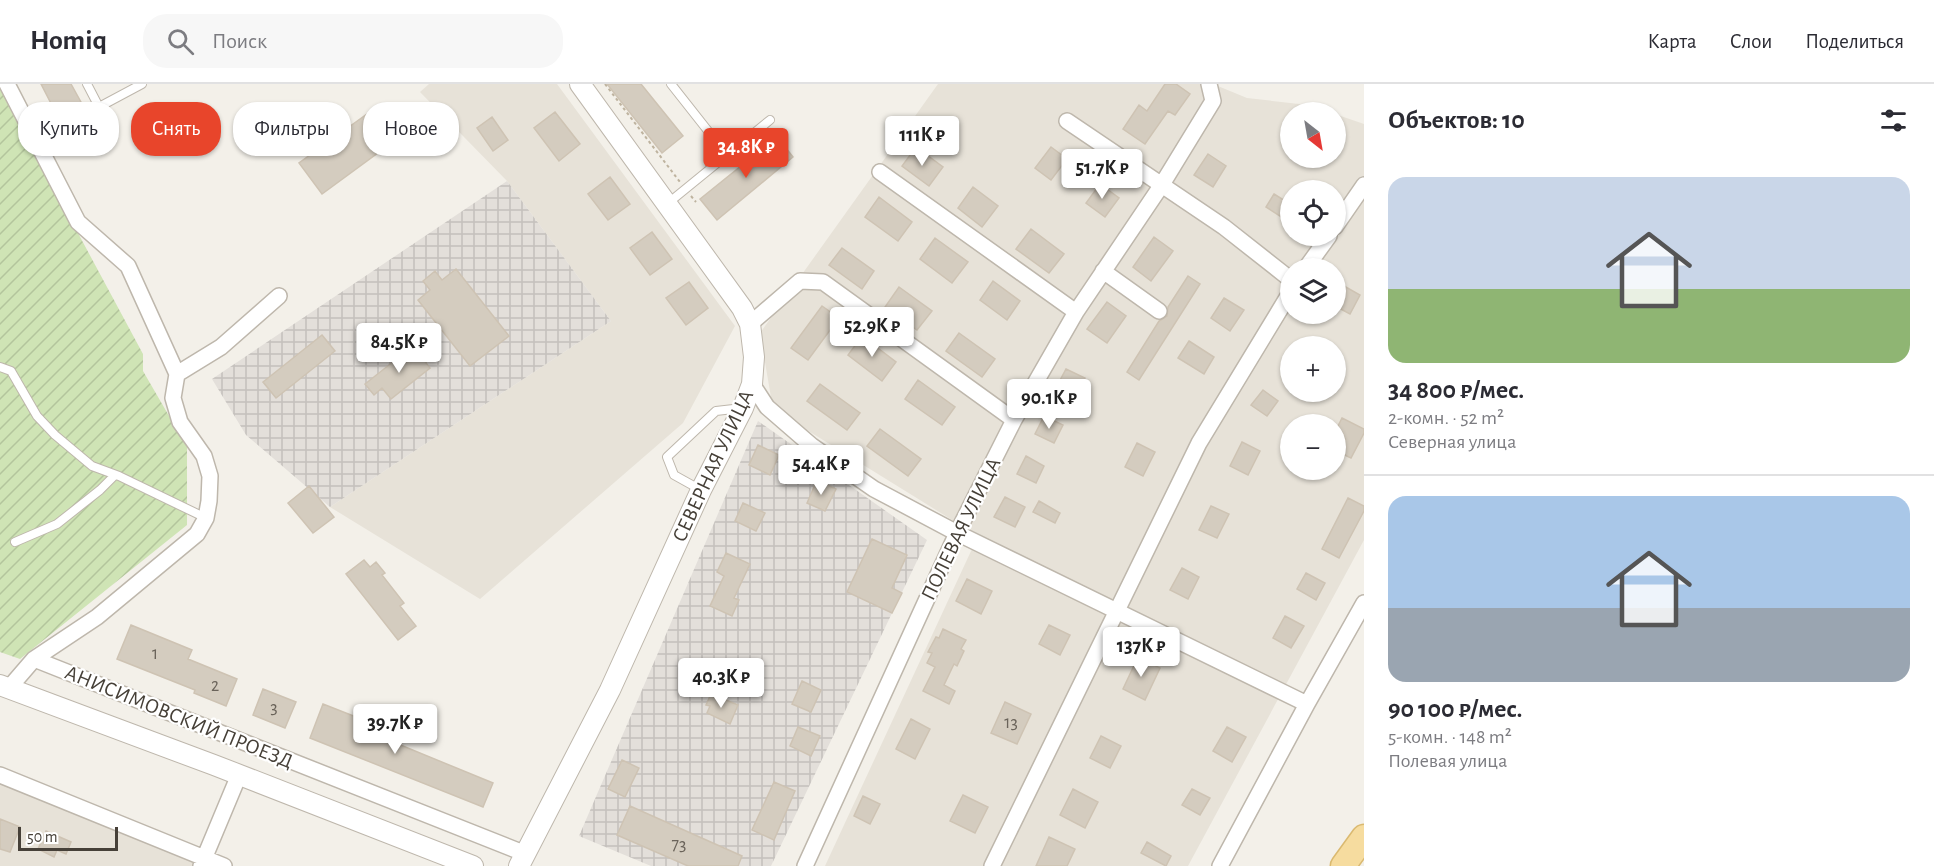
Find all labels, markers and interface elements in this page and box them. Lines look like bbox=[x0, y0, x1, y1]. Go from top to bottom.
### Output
search box bbox=[143, 14, 563, 68]
icon: search bbox=[164, 25, 197, 58]
text: Homiq bbox=[30, 27, 107, 55]
text: Поиск bbox=[212, 30, 267, 52]
text: Карта bbox=[1647, 31, 1697, 52]
text: Слои bbox=[1730, 31, 1772, 52]
text: Поделиться bbox=[1805, 31, 1904, 52]
chip: Купить bbox=[18, 102, 119, 156]
chip: Снять bbox=[131, 102, 221, 156]
chip: Фильтры bbox=[233, 102, 351, 156]
chip: Новое bbox=[363, 102, 459, 156]
north arrow bbox=[1280, 102, 1346, 168]
map controls bbox=[1280, 102, 1346, 480]
icon: filters bbox=[1877, 104, 1910, 137]
text: Объектов: 10 bbox=[1388, 107, 1525, 133]
pin: 111K ₽ bbox=[873, 116, 971, 167]
text: 111K ₽ bbox=[899, 125, 945, 145]
pin: 34.8K ₽ bbox=[691, 128, 801, 179]
text: 34.8K ₽ bbox=[717, 137, 775, 157]
pin: 51.7K ₽ bbox=[1047, 149, 1157, 200]
text: 51.7K ₽ bbox=[1075, 158, 1129, 178]
button: locate bbox=[1280, 180, 1346, 246]
icon: home bbox=[1595, 216, 1703, 324]
button: layers bbox=[1280, 258, 1346, 324]
pin: 52.9K ₽ bbox=[817, 307, 927, 358]
text: 52.9K ₽ bbox=[844, 316, 900, 336]
pin: 84.5K ₽ bbox=[344, 323, 454, 374]
text: 84.5K ₽ bbox=[370, 332, 428, 352]
button: + bbox=[1280, 336, 1346, 402]
text: 34 800 ₽/мес. bbox=[1388, 377, 1524, 403]
pin: 90.1K ₽ bbox=[994, 379, 1104, 430]
street label: СЕВЕРНАЯ УЛИЦА bbox=[669, 387, 757, 545]
text: 90.1K ₽ bbox=[1021, 388, 1077, 408]
text: 2-комн. · 52 m² bbox=[1388, 408, 1504, 428]
button: − bbox=[1280, 414, 1346, 480]
text: Северная улица bbox=[1388, 432, 1516, 452]
pin: 54.4K ₽ bbox=[766, 445, 876, 496]
text: 54.4K ₽ bbox=[792, 454, 850, 474]
street label: ПОЛЕВАЯ УЛИЦА bbox=[917, 454, 1005, 604]
icon: home bbox=[1595, 535, 1703, 643]
pin: 137K ₽ bbox=[1092, 627, 1190, 678]
text: 137K ₽ bbox=[1117, 636, 1165, 656]
house number: 1 bbox=[152, 645, 158, 663]
pin: 40.3K ₽ bbox=[666, 658, 776, 709]
street label: АНИСИМОВСКИЙ ПРОЕЗД bbox=[62, 661, 296, 772]
text: 40.3K ₽ bbox=[692, 667, 750, 687]
house number: 2 bbox=[211, 677, 219, 695]
text: 90 100 ₽/мес. bbox=[1388, 696, 1522, 722]
house number: 3 bbox=[270, 699, 278, 717]
pin: 39.7K ₽ bbox=[340, 704, 450, 755]
text: 39.7K ₽ bbox=[367, 713, 423, 733]
house number: 13 bbox=[1004, 714, 1018, 732]
text: 5-комн. · 148 m² bbox=[1388, 727, 1512, 747]
text: Полевая улица bbox=[1388, 751, 1507, 771]
scale bar bbox=[18, 824, 118, 852]
text: 50 m bbox=[27, 829, 58, 845]
house number: 73 bbox=[672, 836, 686, 854]

